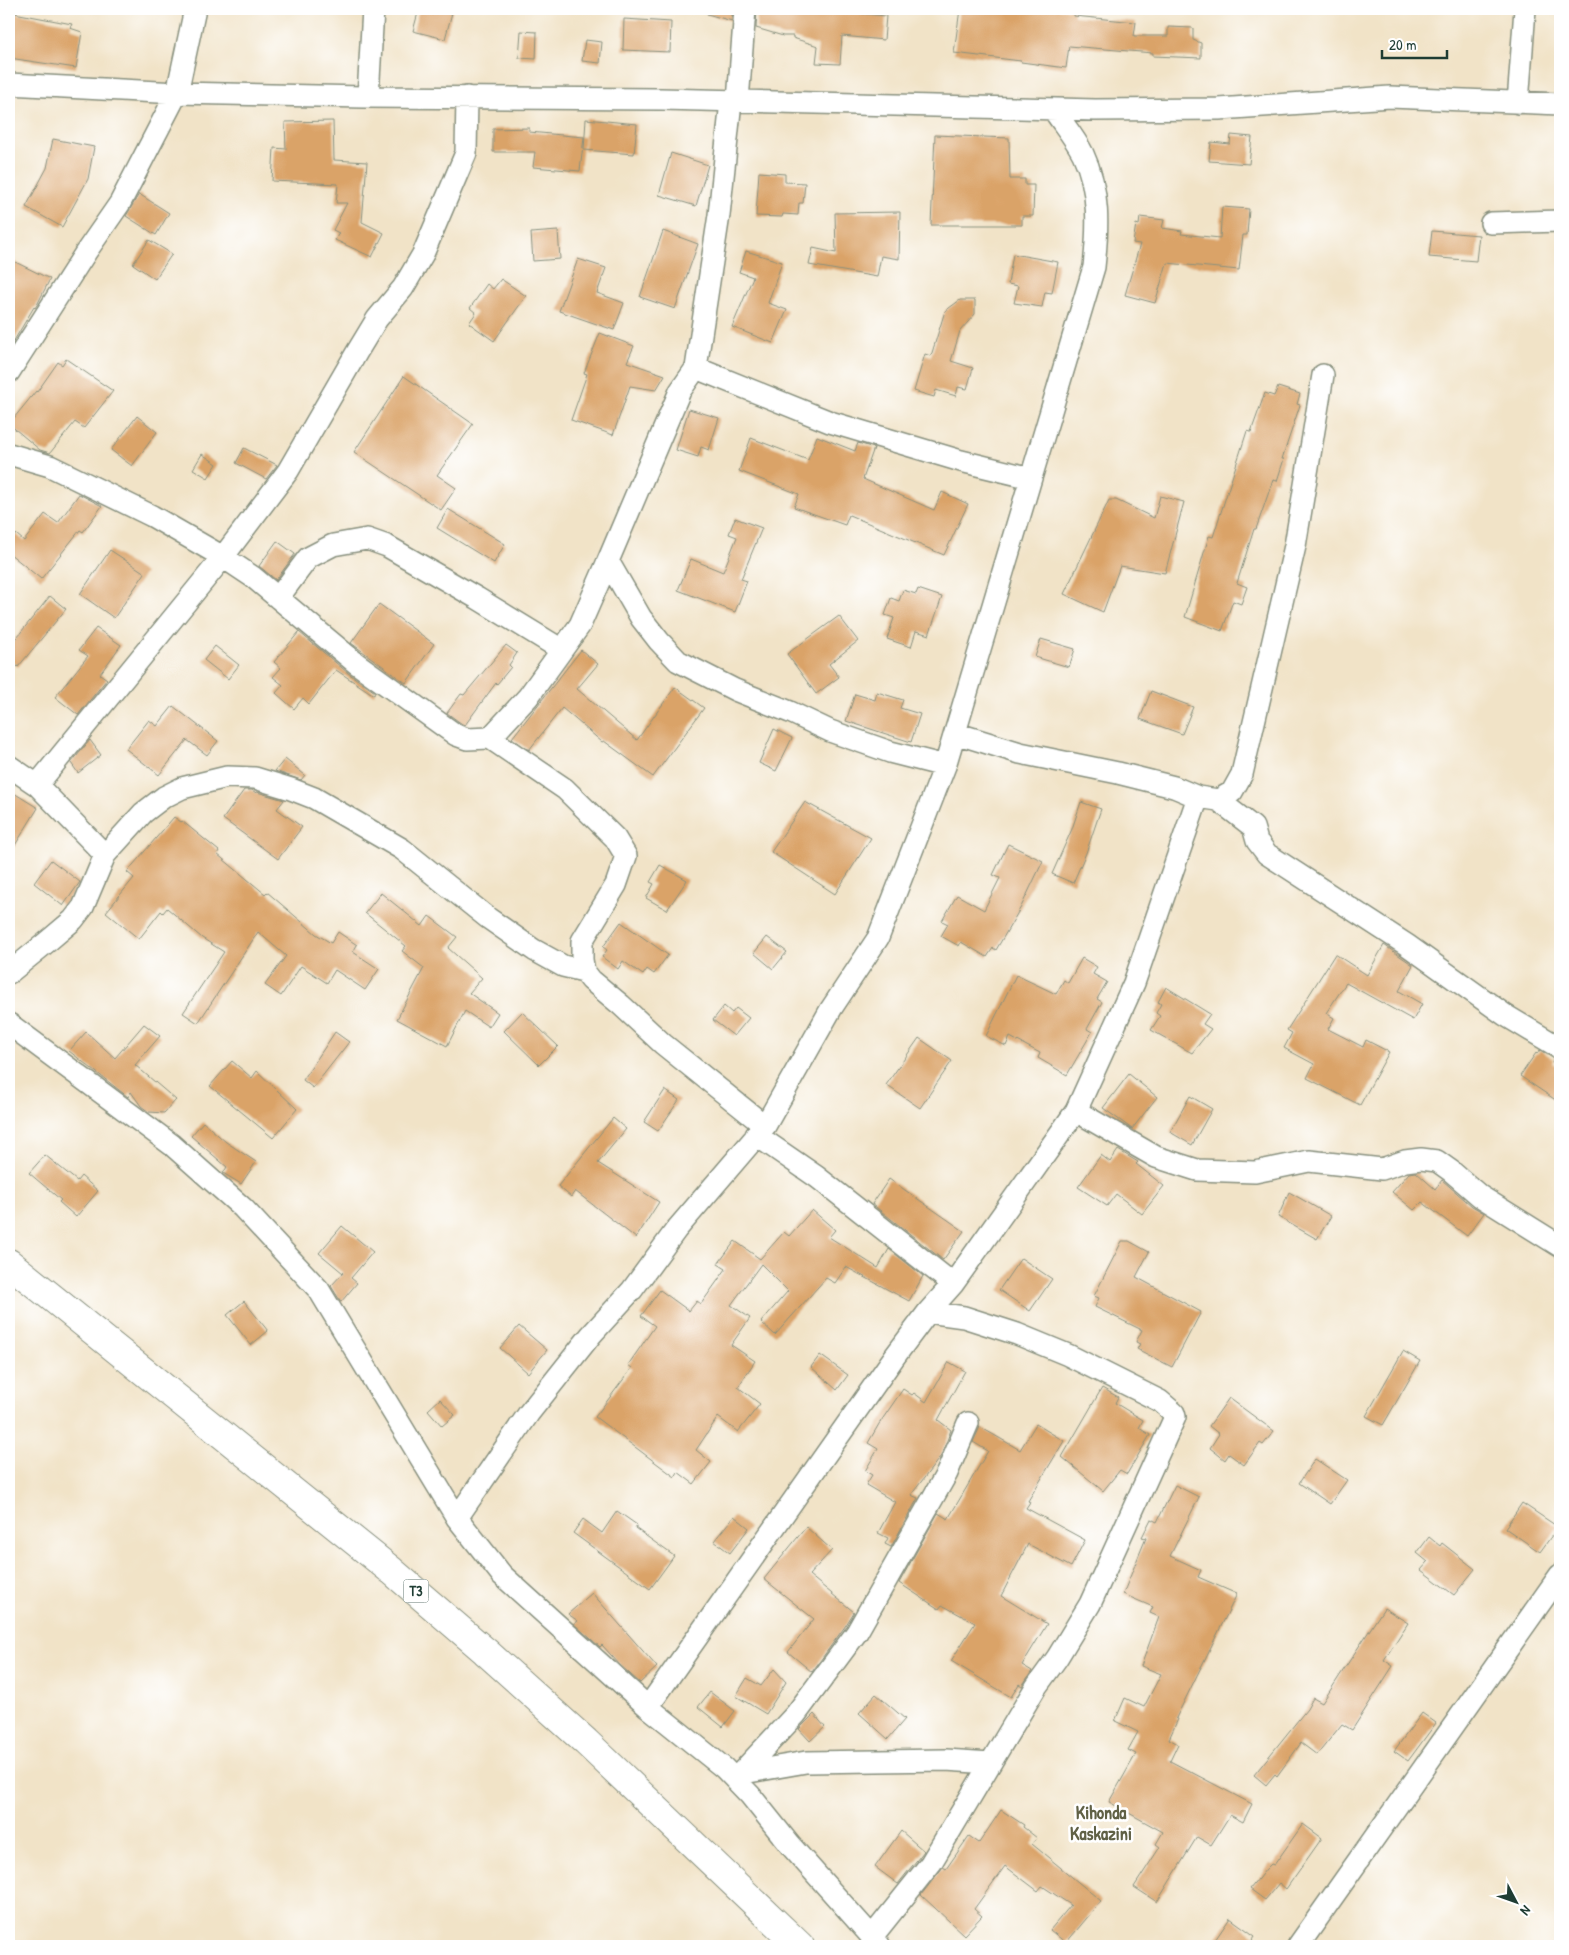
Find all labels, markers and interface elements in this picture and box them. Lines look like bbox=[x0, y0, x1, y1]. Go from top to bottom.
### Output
scale bar bbox=[1382, 28, 1446, 60]
text: 20 m bbox=[1389, 34, 1416, 55]
road number: T3 bbox=[404, 1580, 428, 1602]
district label: Kihonda Kaskazini bbox=[1070, 1800, 1132, 1846]
north arrow bbox=[1492, 1878, 1542, 1928]
text: N bbox=[1516, 1902, 1536, 1920]

